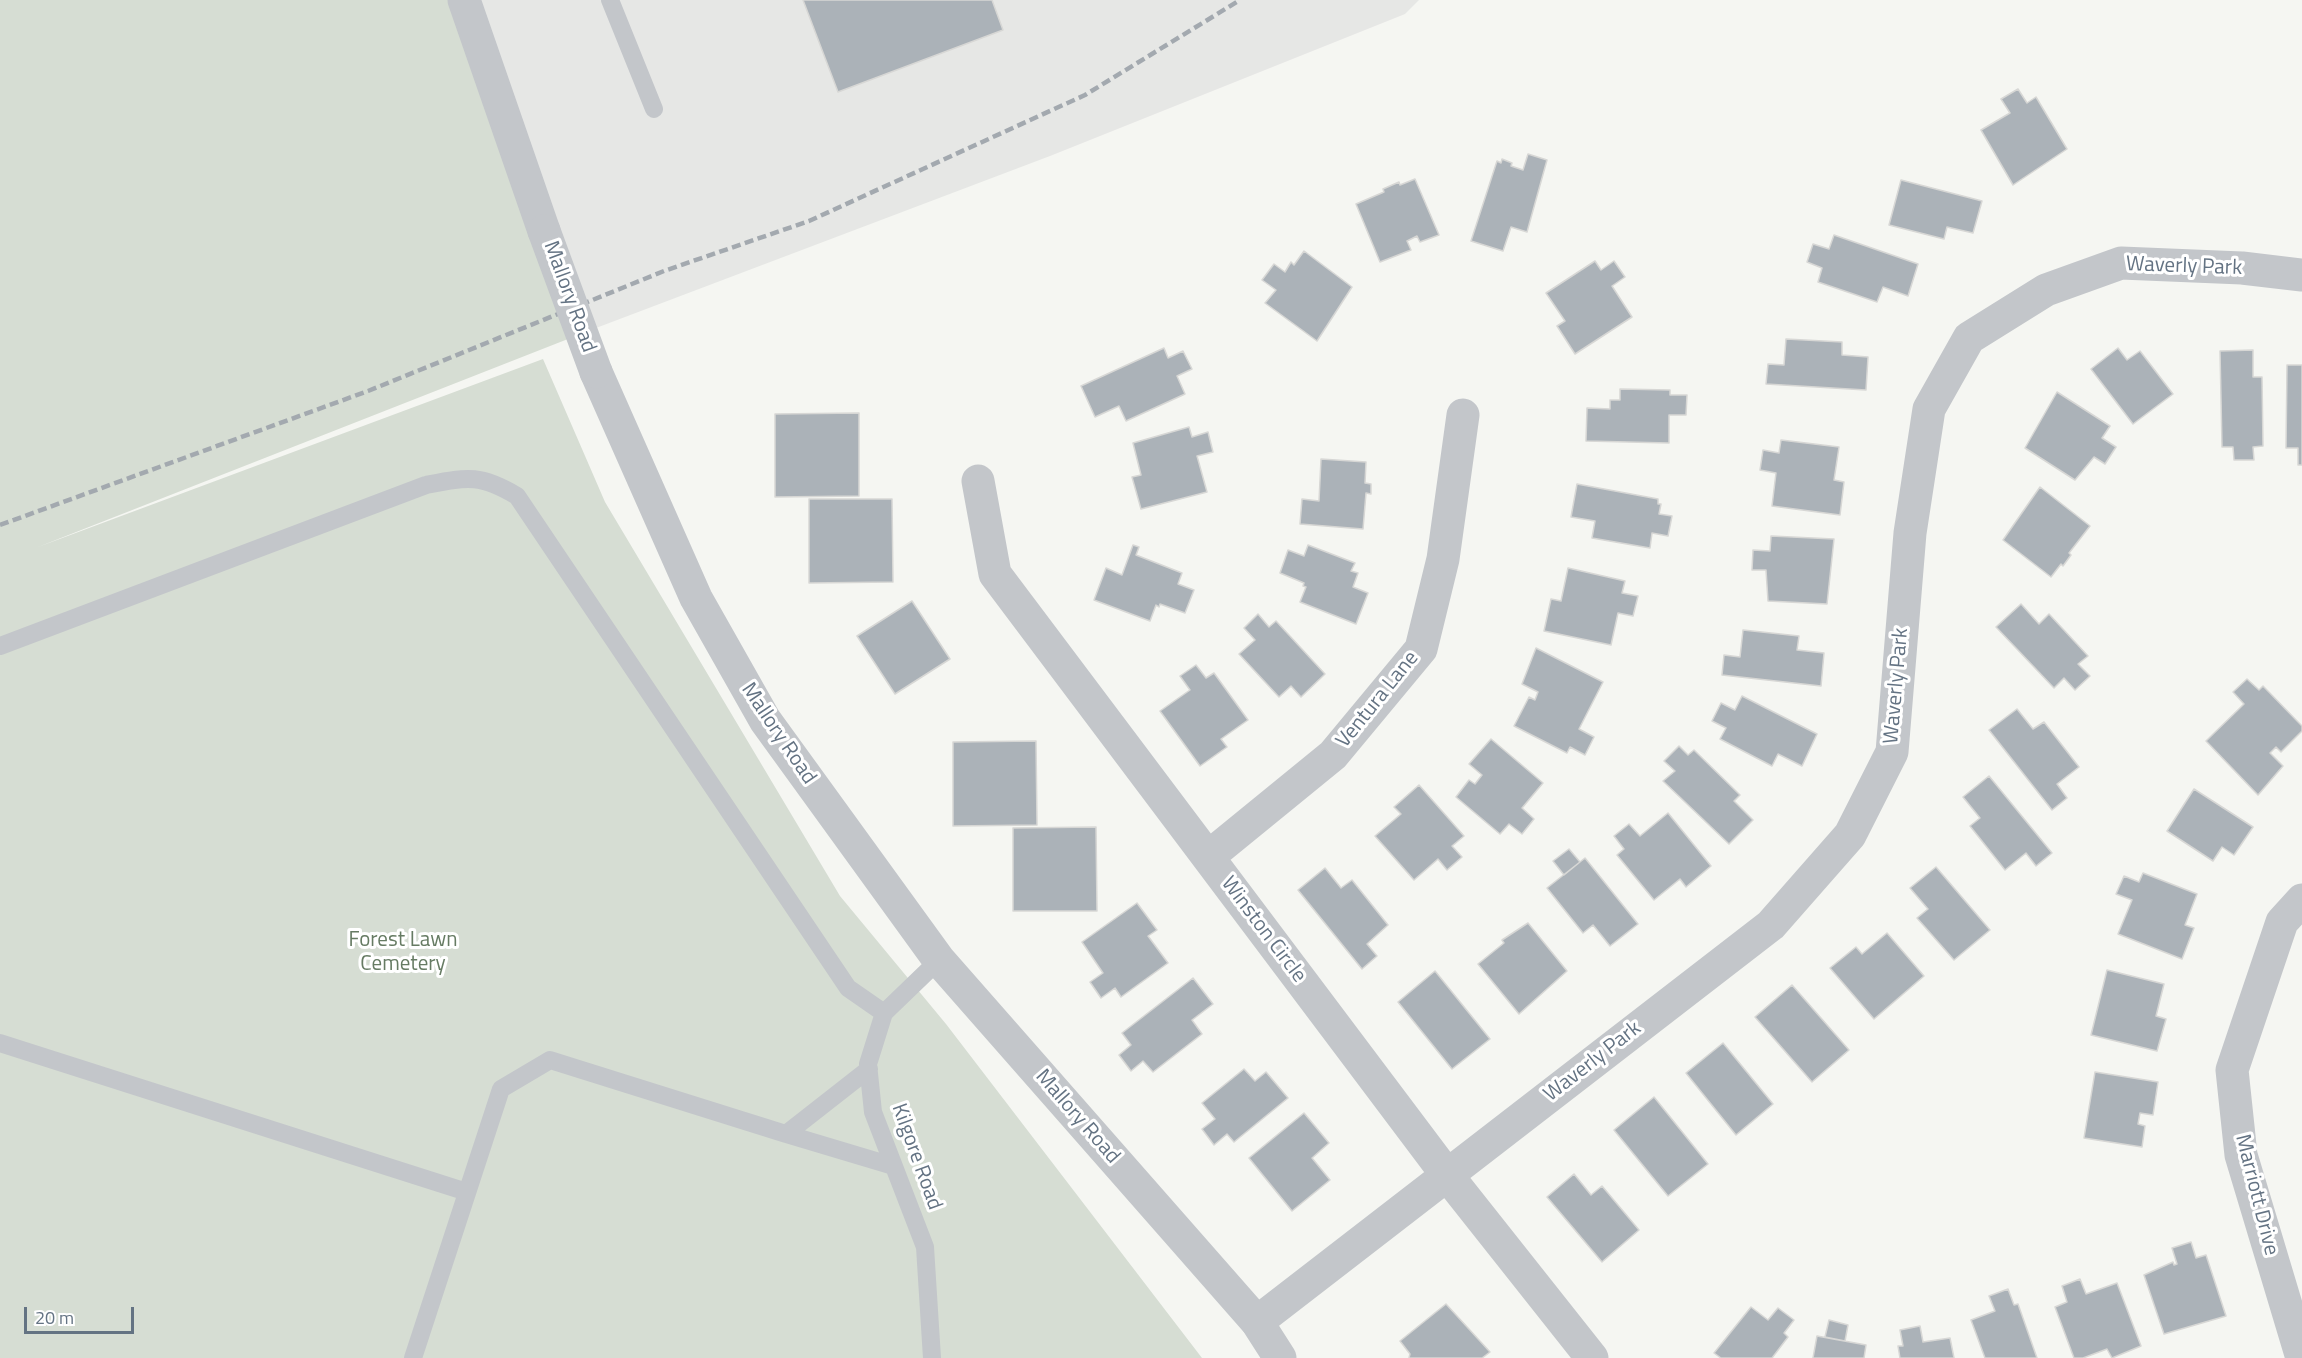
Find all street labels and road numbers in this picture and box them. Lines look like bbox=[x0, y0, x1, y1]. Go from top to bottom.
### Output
street label: Mallory Road bbox=[537, 238, 601, 356]
street label: Waverly Park bbox=[2125, 252, 2243, 282]
street label: Waverly Park bbox=[1879, 627, 1915, 745]
street label: Ventura Lane bbox=[1331, 647, 1425, 753]
street label: Mallory Road bbox=[735, 679, 821, 789]
street label: Winston Circle bbox=[1215, 872, 1311, 988]
street label: Waverly Park bbox=[1539, 1016, 1647, 1108]
street label: Mallory Road bbox=[1029, 1065, 1125, 1169]
street label: Kilgore Road bbox=[885, 1101, 947, 1213]
street label: Marriott Drive bbox=[2229, 1132, 2283, 1258]

